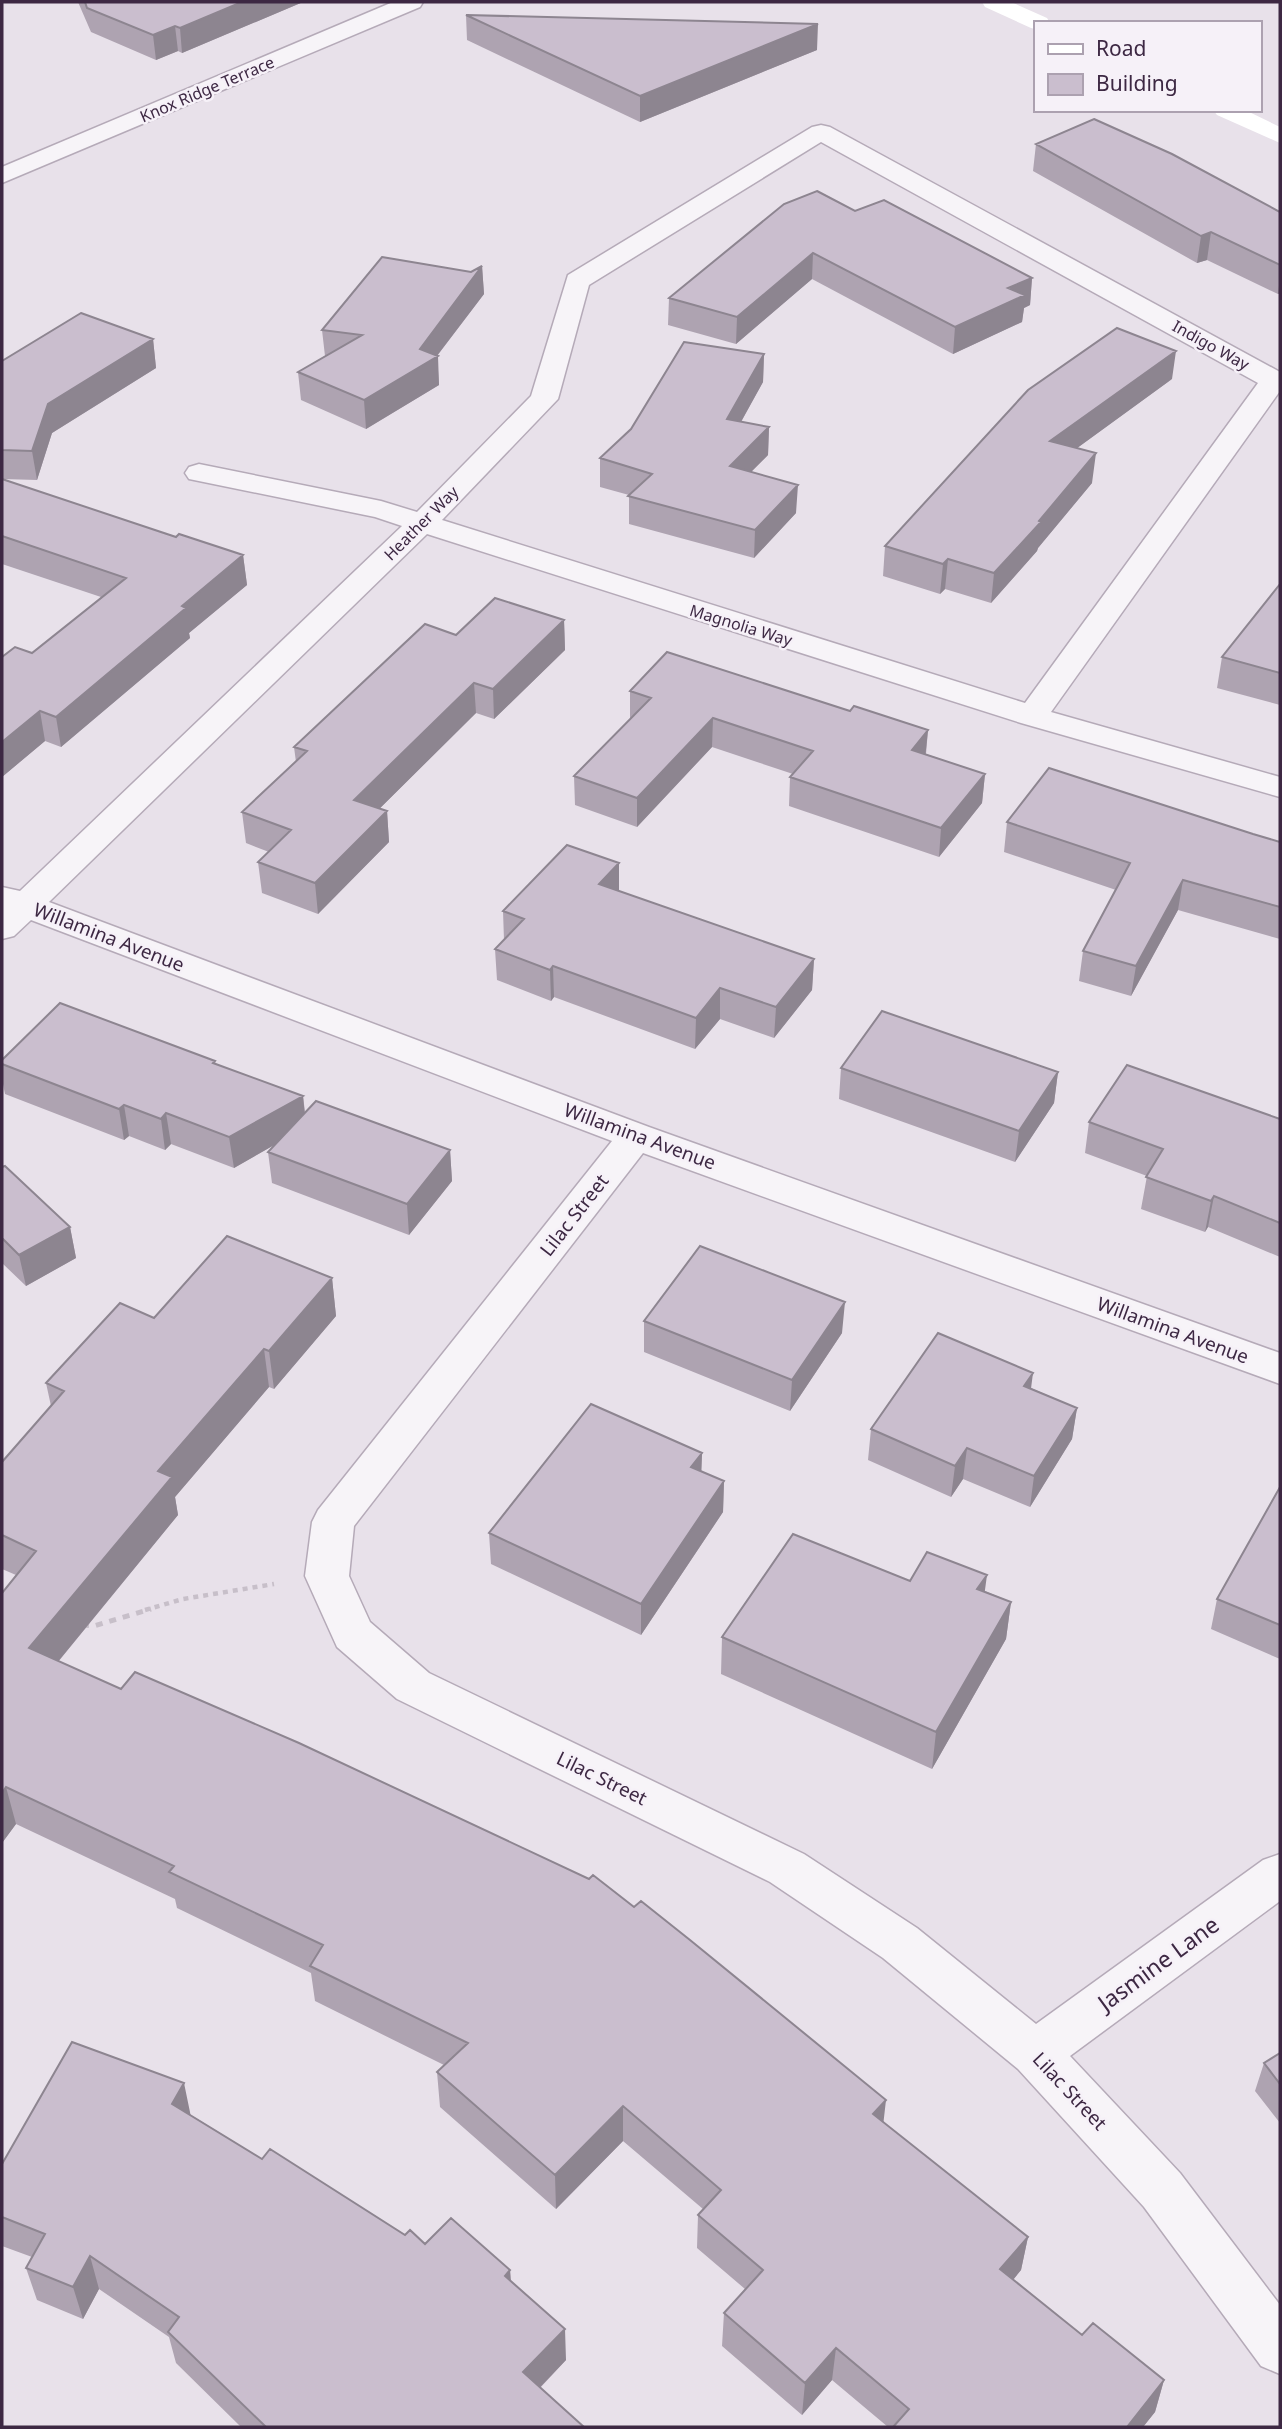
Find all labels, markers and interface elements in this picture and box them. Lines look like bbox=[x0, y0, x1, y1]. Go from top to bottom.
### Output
legend bbox=[1034, 21, 1261, 112]
text: Road bbox=[1096, 34, 1146, 62]
street label: Knox Ridge Terrace bbox=[136, 51, 278, 127]
text: Building bbox=[1096, 69, 1178, 97]
street label: Indigo Way bbox=[1169, 315, 1254, 376]
street label: Heather Way bbox=[379, 480, 464, 565]
street label: Magnolia Way bbox=[687, 599, 796, 651]
street label: Willamina Avenue bbox=[30, 896, 188, 978]
street label: Willamina Avenue bbox=[560, 1096, 720, 1176]
street label: Lilac Street bbox=[534, 1168, 614, 1261]
street label: Willamina Avenue bbox=[1093, 1290, 1253, 1370]
street label: Lilac Street bbox=[552, 1745, 652, 1811]
street label: Jasmine Lane bbox=[1089, 1908, 1225, 2019]
street label: Lilac Street bbox=[1027, 2046, 1113, 2136]

